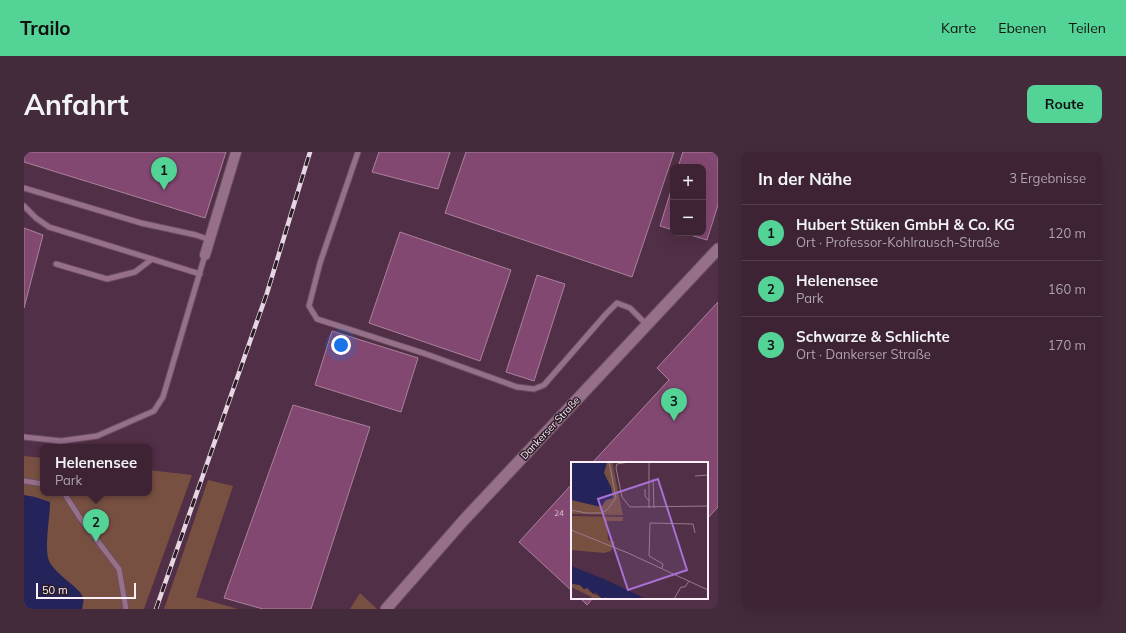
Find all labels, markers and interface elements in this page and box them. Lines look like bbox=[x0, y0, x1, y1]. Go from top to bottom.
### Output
text: Trailo bbox=[20, 16, 71, 40]
text: Karte bbox=[941, 19, 976, 37]
text: Ebenen bbox=[998, 19, 1047, 37]
text: Teilen bbox=[1069, 19, 1106, 37]
button: Route bbox=[1027, 85, 1102, 123]
text: Anfahrt bbox=[24, 87, 129, 122]
pin: 1 bbox=[151, 157, 177, 190]
map controls bbox=[670, 164, 706, 236]
button: + bbox=[670, 164, 706, 200]
text: In der Nähe bbox=[758, 168, 852, 189]
text: 3 Ergebnisse bbox=[1009, 170, 1086, 186]
button: − bbox=[670, 200, 706, 236]
text: Hubert Stüken GmbH & Co. KG bbox=[796, 215, 1015, 234]
text: 1 bbox=[767, 225, 775, 241]
text: 120 m bbox=[1048, 225, 1086, 241]
text: Ort · Professor-Kohlrausch-Straße bbox=[796, 234, 1000, 250]
text: Helenensee bbox=[796, 271, 878, 290]
text: 2 bbox=[767, 281, 775, 297]
text: 160 m bbox=[1048, 281, 1086, 297]
text: Park bbox=[796, 290, 823, 306]
text: Schwarze & Schlichte bbox=[796, 327, 950, 346]
your location bbox=[331, 335, 351, 355]
text: 3 bbox=[767, 337, 775, 353]
text: 170 m bbox=[1048, 337, 1086, 353]
text: Ort · Dankerser Straße bbox=[796, 346, 931, 362]
pin: 3 bbox=[661, 388, 687, 421]
street label: Dankerser Straße bbox=[518, 394, 582, 462]
popup bbox=[40, 444, 152, 496]
text: Helenensee bbox=[55, 453, 137, 472]
inset map bbox=[571, 462, 708, 599]
text: Park bbox=[55, 472, 82, 488]
house number: 24 bbox=[554, 508, 564, 518]
pin: 2 bbox=[83, 509, 109, 542]
scale bar bbox=[36, 581, 136, 600]
text: 50 m bbox=[42, 583, 68, 597]

